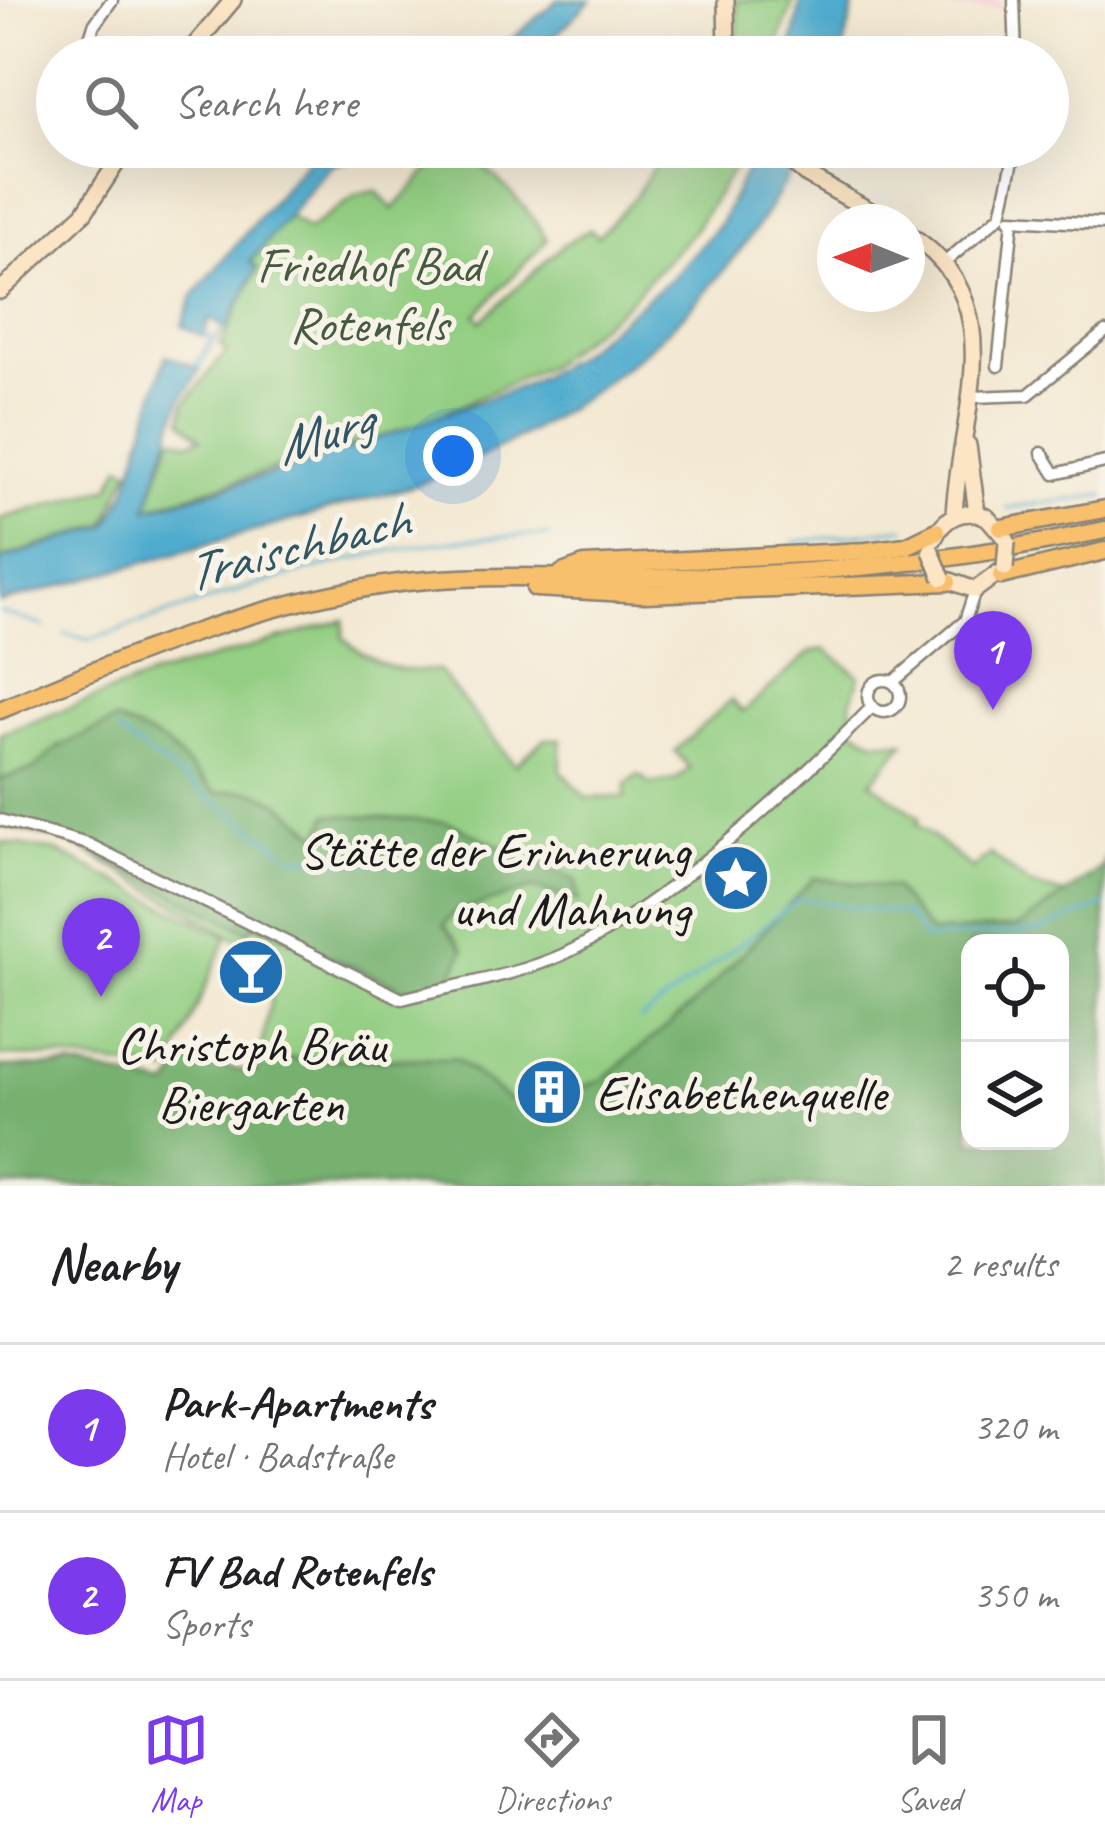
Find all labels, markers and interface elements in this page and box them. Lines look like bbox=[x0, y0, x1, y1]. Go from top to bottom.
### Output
search box bbox=[36, 36, 1069, 168]
icon: search bbox=[78, 69, 144, 135]
text: Search here bbox=[174, 74, 357, 131]
north arrow bbox=[817, 204, 925, 312]
park label: Friedhof Bad Rotenfels bbox=[257, 233, 489, 356]
water label: Murg bbox=[267, 383, 387, 480]
your location bbox=[423, 426, 483, 486]
water label: Traischbach bbox=[178, 484, 419, 607]
pin: 1 bbox=[954, 611, 1032, 710]
place label: Stätte der Erinnerung und Mahnung bbox=[299, 818, 693, 941]
place icon: Stätte der Erinnerung und Mahnung bbox=[701, 843, 771, 913]
pin: 2 bbox=[62, 898, 140, 997]
map controls bbox=[961, 934, 1069, 1150]
button: locate bbox=[961, 934, 1069, 1042]
bar icon: Christoph Bräu Biergarten bbox=[216, 937, 286, 1007]
place label: Christoph Bräu Biergarten bbox=[117, 1013, 388, 1136]
button: layers bbox=[961, 1042, 1069, 1150]
building icon: Elisabethenquelle bbox=[514, 1057, 584, 1127]
place label: Elisabethenquelle bbox=[596, 1061, 889, 1125]
text: Nearby bbox=[48, 1232, 176, 1296]
text: 2 results bbox=[943, 1240, 1057, 1289]
text: Park-Apartments bbox=[162, 1375, 432, 1432]
text: 1 bbox=[78, 1403, 96, 1452]
text: 320 m bbox=[973, 1403, 1057, 1452]
text: Hotel · Badstraße bbox=[162, 1432, 393, 1481]
text: FV Bad Rotenfels bbox=[162, 1543, 432, 1600]
text: 2 bbox=[78, 1571, 96, 1620]
text: 350 m bbox=[973, 1571, 1057, 1620]
text: Sports bbox=[162, 1600, 250, 1649]
tab: Map bbox=[143, 1707, 209, 1821]
tab: Directions bbox=[495, 1707, 610, 1821]
tab: Saved bbox=[896, 1707, 962, 1821]

